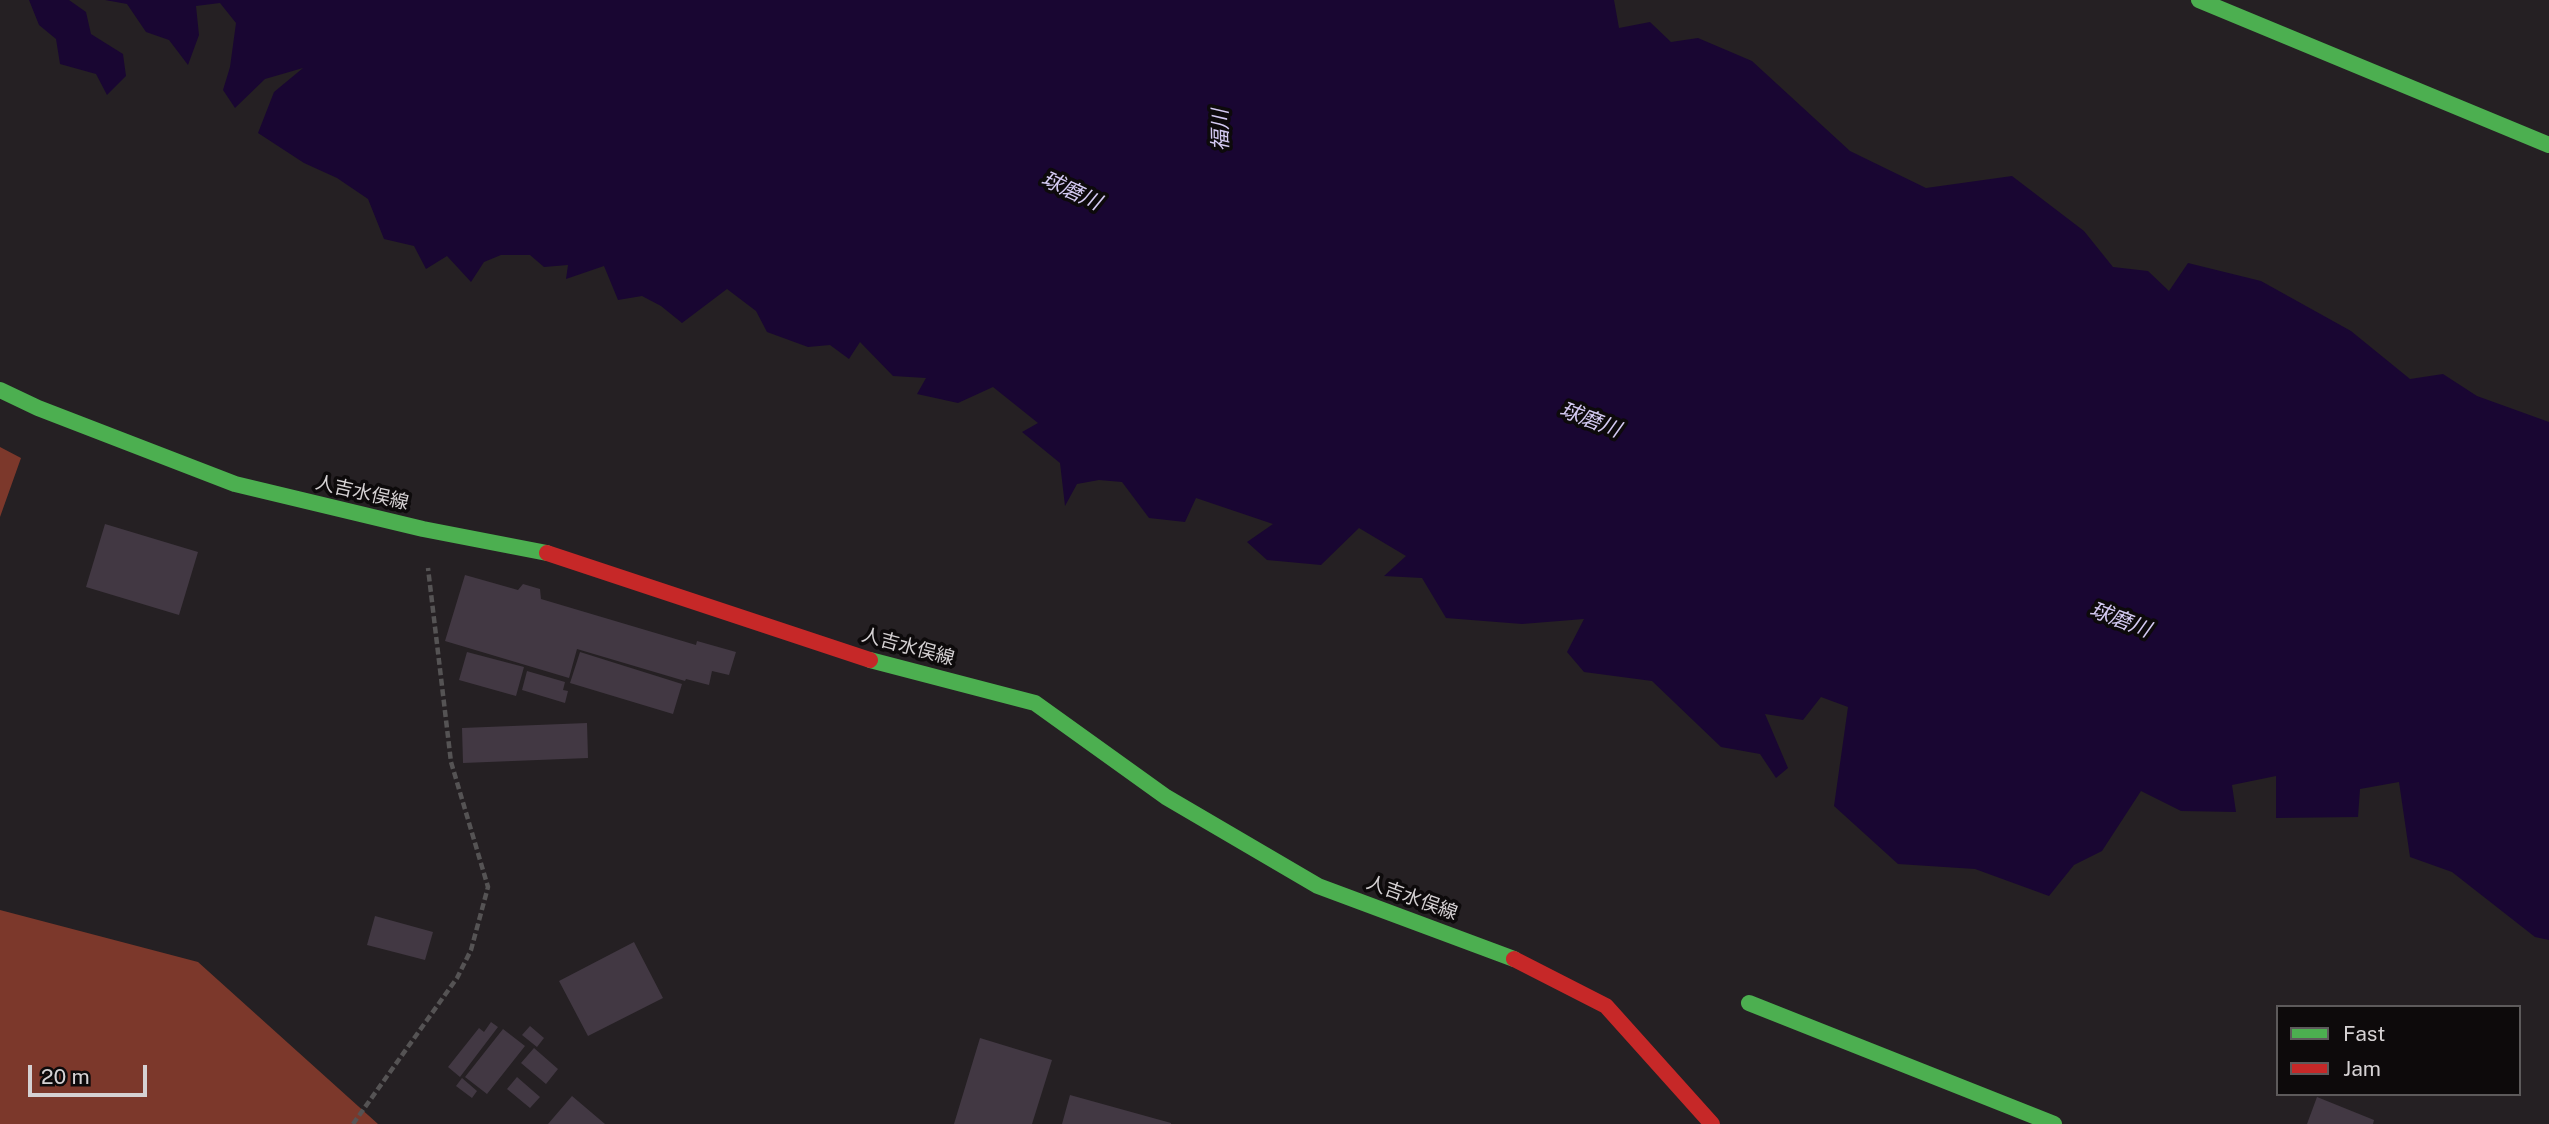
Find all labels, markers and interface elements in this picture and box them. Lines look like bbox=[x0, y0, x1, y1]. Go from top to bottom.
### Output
water label: 福川 bbox=[1208, 109, 1234, 151]
water label: 球磨川 bbox=[1037, 166, 1105, 216]
water label: 球磨川 bbox=[1556, 397, 1624, 443]
street label: 人吉水俣線 bbox=[313, 471, 411, 515]
water label: 球磨川 bbox=[2086, 597, 2154, 643]
street label: 人吉水俣線 bbox=[859, 624, 957, 670]
street label: 人吉水俣線 bbox=[1363, 871, 1461, 925]
legend bbox=[2276, 1005, 2521, 1096]
text: Fast bbox=[2343, 1021, 2385, 1046]
scale bar bbox=[32, 1050, 150, 1094]
text: Jam bbox=[2343, 1056, 2381, 1081]
text: 20 m bbox=[41, 1064, 90, 1089]

